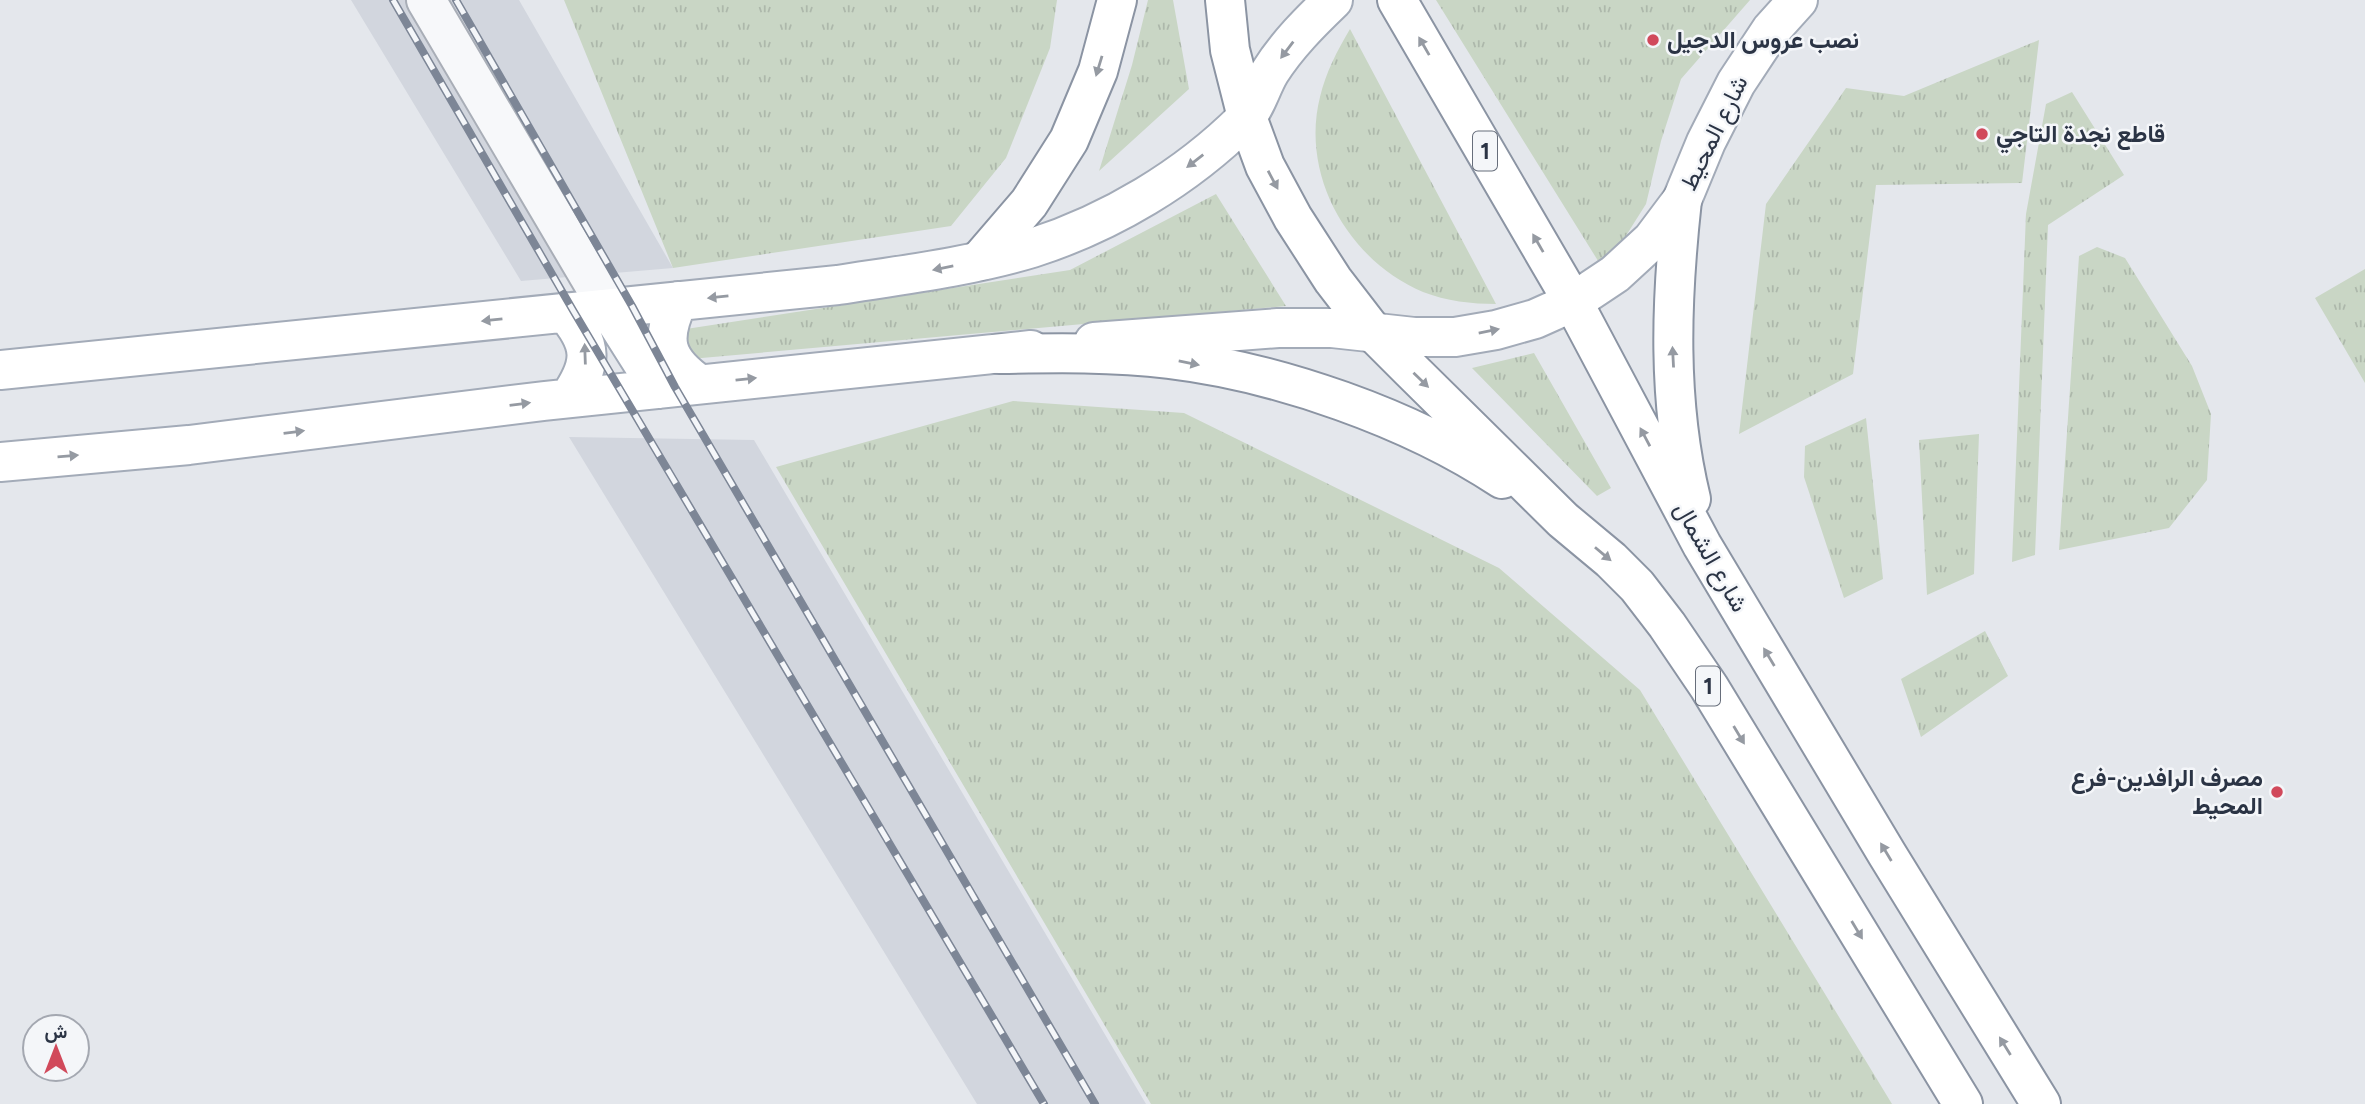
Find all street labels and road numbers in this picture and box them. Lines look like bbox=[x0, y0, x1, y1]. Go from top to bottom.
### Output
street label: شارع المحيط bbox=[1673, 71, 1756, 196]
road number: 1 bbox=[1473, 132, 1497, 170]
street label: شارع الشمال bbox=[1667, 497, 1755, 618]
road number: 1 bbox=[1696, 666, 1720, 706]

